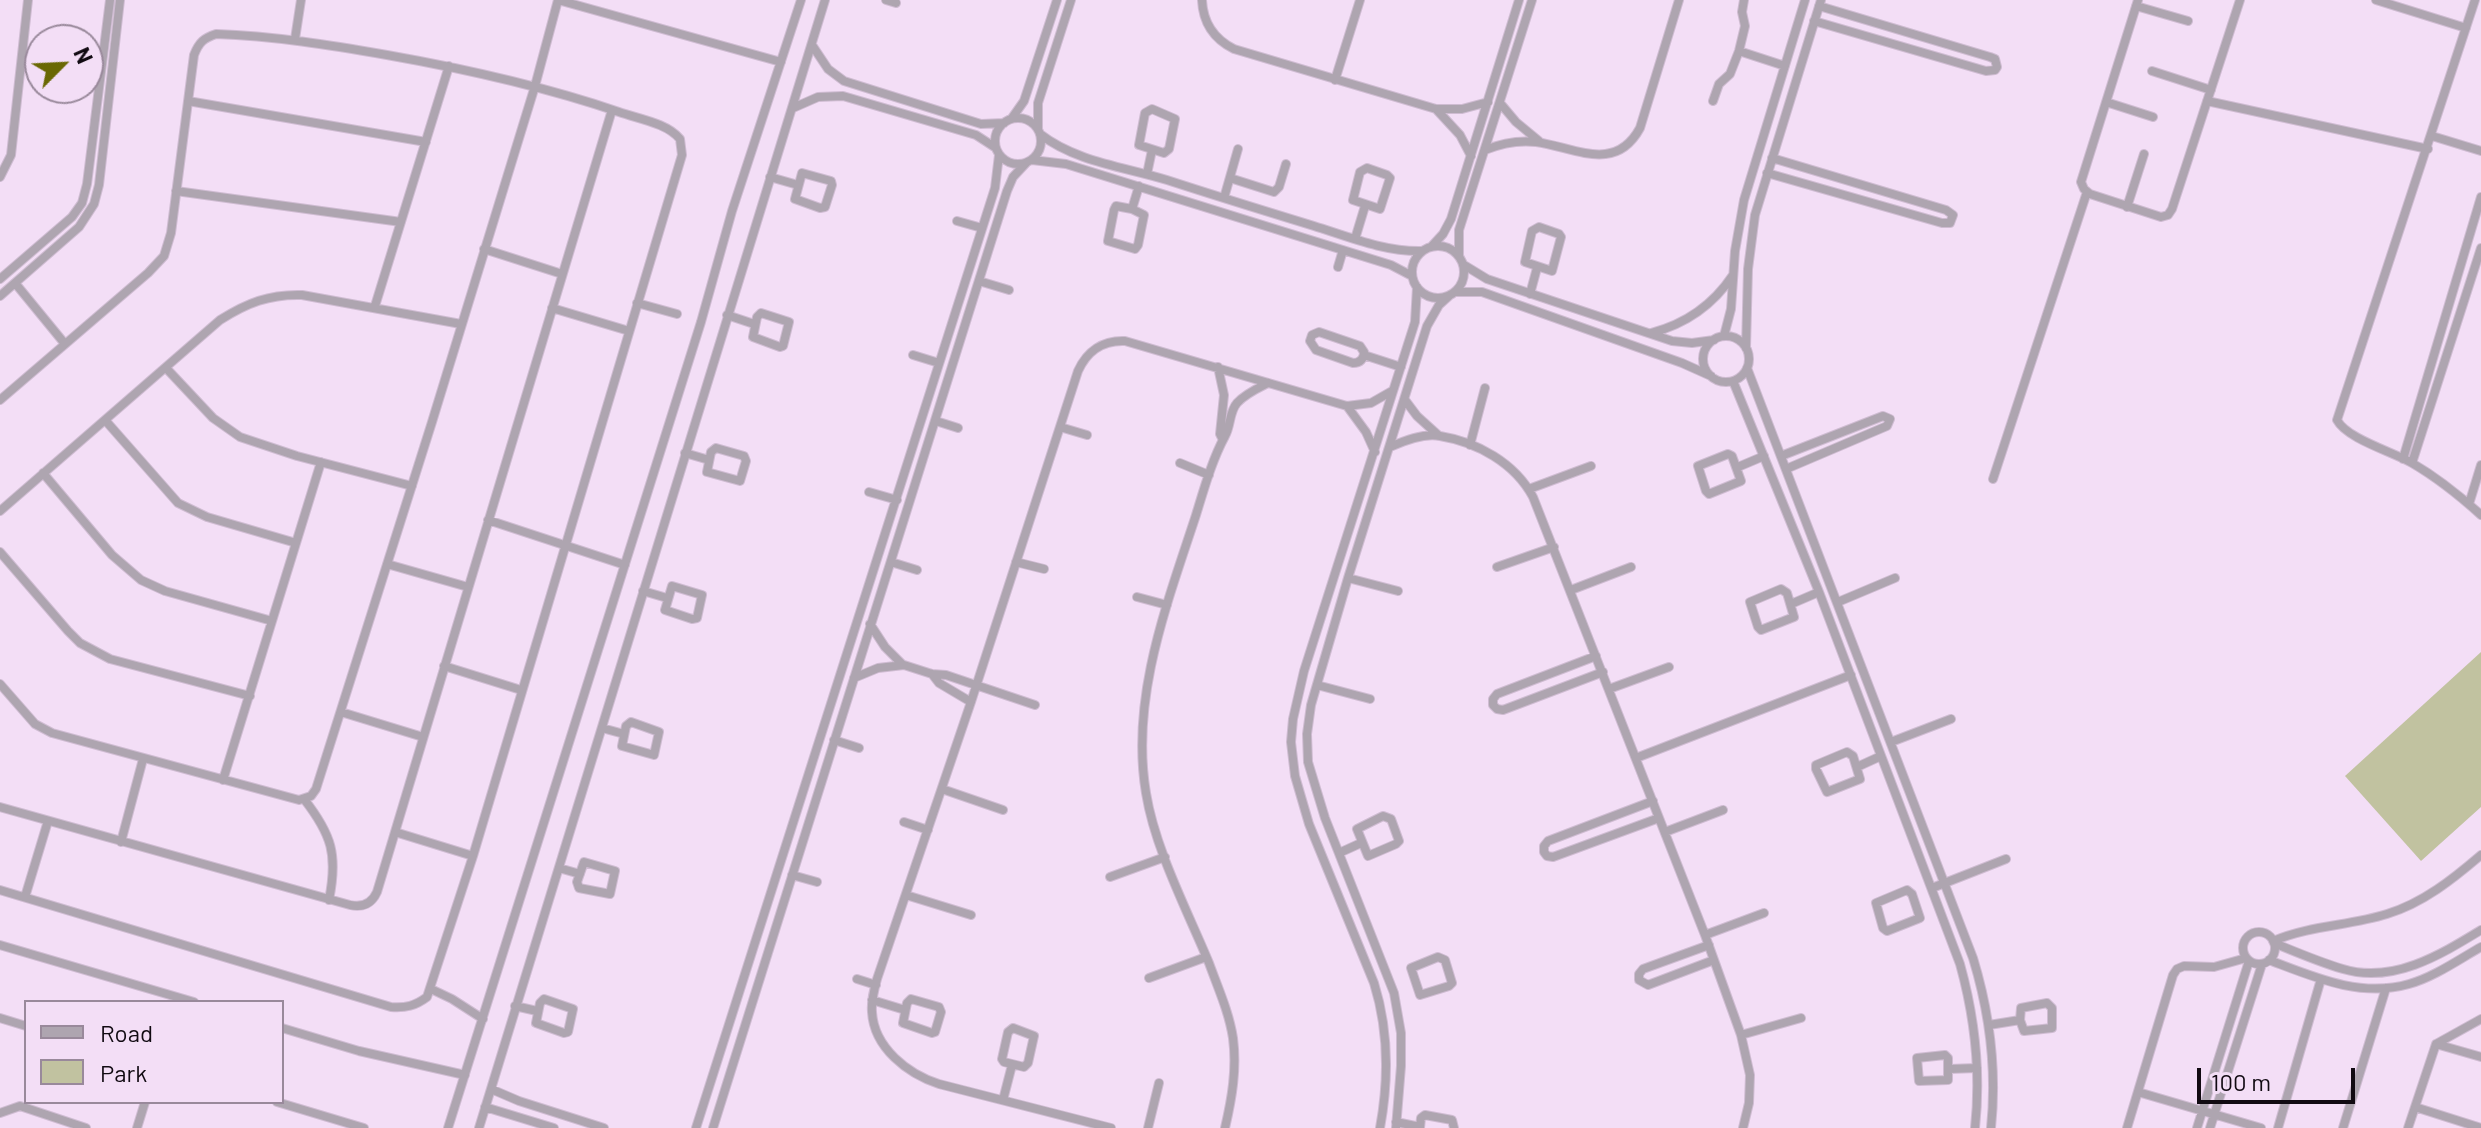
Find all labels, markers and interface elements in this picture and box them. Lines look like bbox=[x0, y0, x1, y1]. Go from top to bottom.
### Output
north arrow bbox=[24, 24, 104, 104]
text: N bbox=[69, 43, 99, 67]
legend bbox=[24, 1000, 284, 1104]
text: Road bbox=[100, 1018, 153, 1047]
scale bar bbox=[2201, 1052, 2359, 1102]
text: Park bbox=[100, 1058, 147, 1087]
text: 100 m bbox=[2211, 1067, 2271, 1096]

